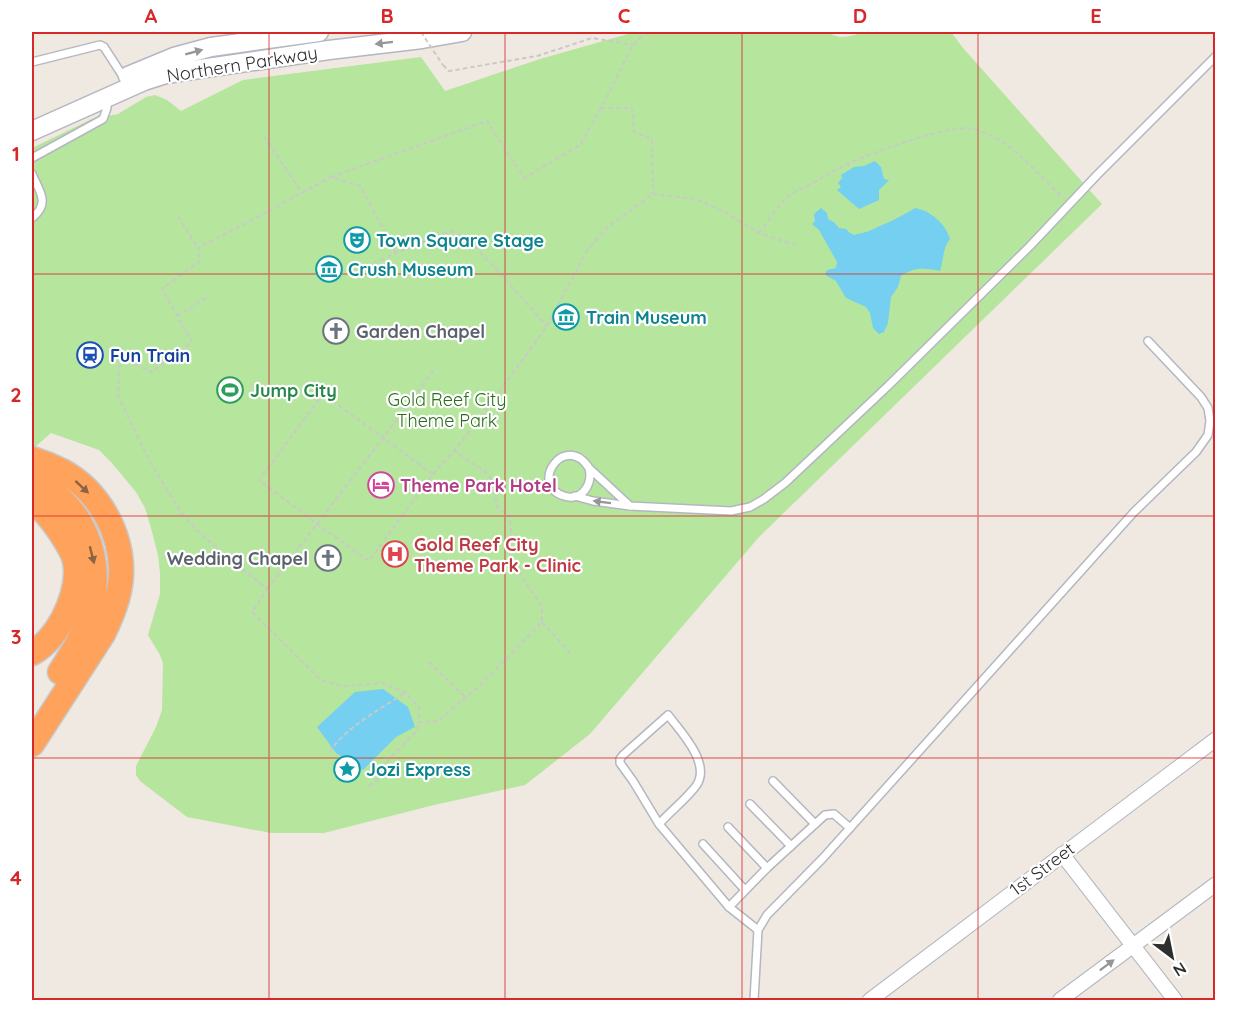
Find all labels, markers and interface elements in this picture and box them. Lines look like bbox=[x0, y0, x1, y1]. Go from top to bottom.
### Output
text: A bbox=[145, 3, 158, 28]
text: B bbox=[380, 3, 394, 28]
text: C bbox=[618, 3, 631, 28]
text: D bbox=[853, 3, 867, 28]
text: E bbox=[1090, 3, 1102, 28]
one-way arrow bbox=[374, 39, 393, 48]
street label: Northern Parkway bbox=[165, 41, 319, 87]
one-way arrow bbox=[185, 46, 203, 56]
text: 1 bbox=[12, 141, 20, 166]
theatre icon: Town Square Stage bbox=[342, 225, 372, 255]
place label: Town Square Stage bbox=[376, 229, 544, 252]
museum icon: Crush Museum bbox=[314, 254, 344, 284]
place label: Crush Museum bbox=[348, 258, 474, 281]
museum icon: Train Museum bbox=[551, 302, 581, 332]
place label: Train Museum bbox=[586, 306, 707, 329]
church icon: Garden Chapel bbox=[321, 316, 351, 346]
place label: Garden Chapel bbox=[356, 320, 485, 343]
station icon: Fun Train bbox=[75, 340, 105, 370]
place label: Fun Train bbox=[110, 344, 190, 367]
sports icon: Jump City bbox=[215, 375, 245, 405]
place label: Jump City bbox=[250, 379, 337, 402]
text: 2 bbox=[10, 382, 22, 407]
park label: Gold Reef City Theme Park bbox=[388, 388, 506, 432]
hotel icon: Theme Park Hotel bbox=[366, 470, 396, 500]
place label: Theme Park Hotel bbox=[400, 474, 557, 497]
one-way arrow bbox=[75, 479, 89, 493]
one-way arrow bbox=[593, 498, 612, 507]
place label: Gold Reef City Theme Park - Clinic bbox=[414, 533, 581, 577]
hospital icon: Gold Reef City Theme Park - Clinic bbox=[380, 539, 410, 569]
church icon: Wedding Chapel bbox=[313, 543, 343, 573]
one-way arrow bbox=[88, 546, 98, 564]
place label: Wedding Chapel bbox=[167, 547, 308, 570]
text: 3 bbox=[11, 624, 21, 649]
place icon: Jozi Express bbox=[332, 754, 362, 784]
place label: Jozi Express bbox=[366, 758, 471, 781]
street label: 1st Street bbox=[1005, 837, 1079, 901]
text: 4 bbox=[10, 865, 22, 890]
north arrow bbox=[1142, 927, 1202, 987]
text: N bbox=[1170, 958, 1190, 981]
one-way arrow bbox=[1100, 960, 1115, 972]

